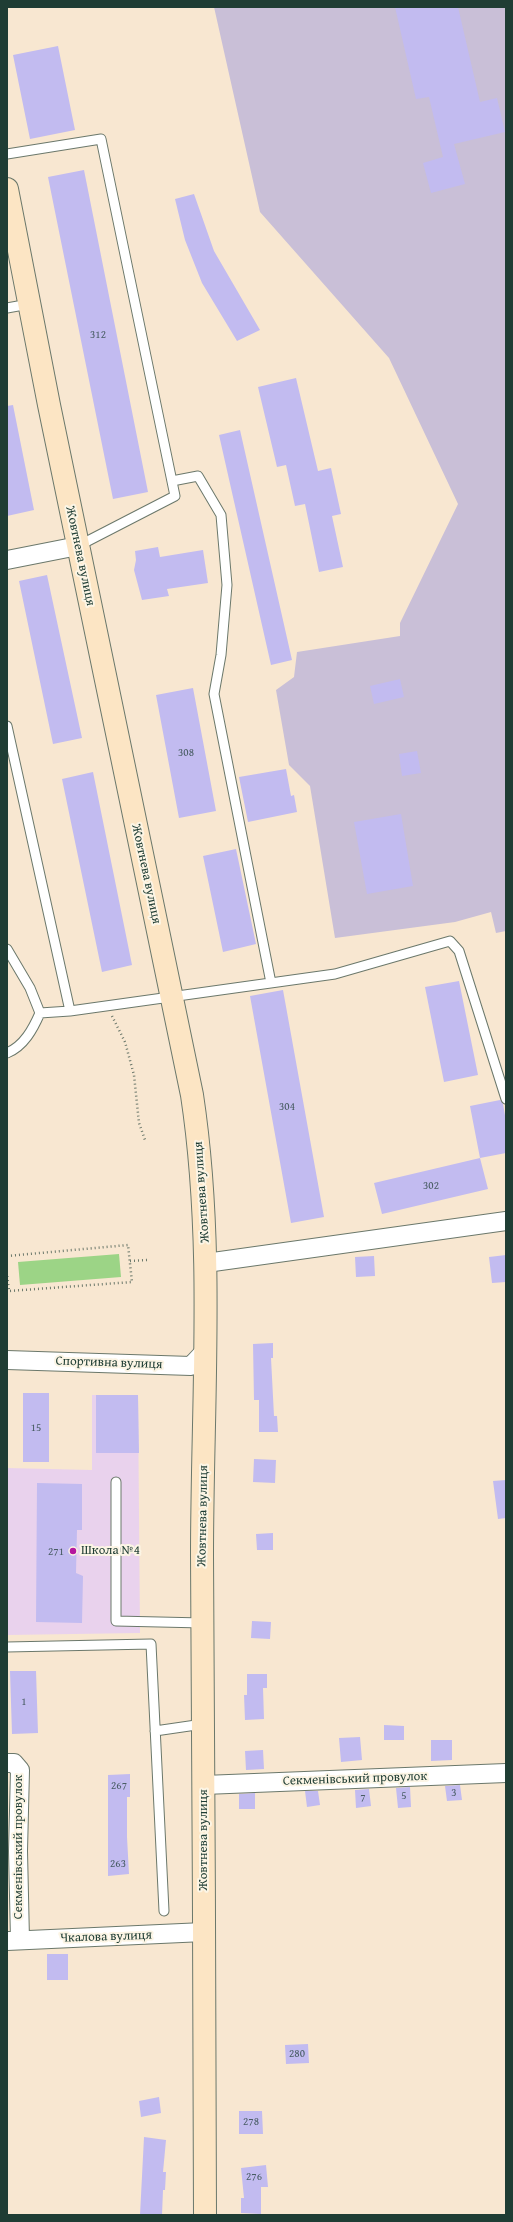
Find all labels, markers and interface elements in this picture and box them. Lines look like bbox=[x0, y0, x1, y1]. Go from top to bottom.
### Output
house number: 312 bbox=[90, 328, 106, 342]
street label: Жовтнева вулиця bbox=[62, 505, 98, 607]
house number: 308 bbox=[178, 746, 194, 760]
street label: Жовтнева вулиця bbox=[128, 823, 164, 925]
house number: 304 bbox=[279, 1100, 295, 1114]
street label: Жовтнева вулиця bbox=[191, 1141, 213, 1243]
house number: 302 bbox=[423, 1179, 439, 1193]
street label: Спортивна вулиця bbox=[55, 1353, 163, 1373]
house number: 15 bbox=[31, 1421, 41, 1435]
street label: Жовтнева вулиця bbox=[194, 1465, 212, 1567]
place label: Школа №4 bbox=[81, 1543, 140, 1559]
house number: 271 bbox=[48, 1545, 64, 1559]
marker: Школа №4 bbox=[68, 1546, 78, 1556]
house number: 1 bbox=[21, 1695, 27, 1709]
street label: Секменівський провулок bbox=[283, 1769, 427, 1789]
street label: Секменівський провулок bbox=[11, 1775, 27, 1919]
house number: 267 bbox=[111, 1779, 127, 1793]
house number: 3 bbox=[451, 1786, 457, 1800]
street label: Жовтнева вулиця bbox=[196, 1789, 212, 1891]
house number: 5 bbox=[401, 1789, 407, 1803]
house number: 7 bbox=[360, 1791, 366, 1805]
house number: 263 bbox=[110, 1857, 126, 1871]
street label: Чкалова вулиця bbox=[60, 1928, 152, 1946]
house number: 280 bbox=[289, 2047, 305, 2061]
house number: 278 bbox=[243, 2115, 259, 2129]
house number: 276 bbox=[246, 2170, 262, 2184]

